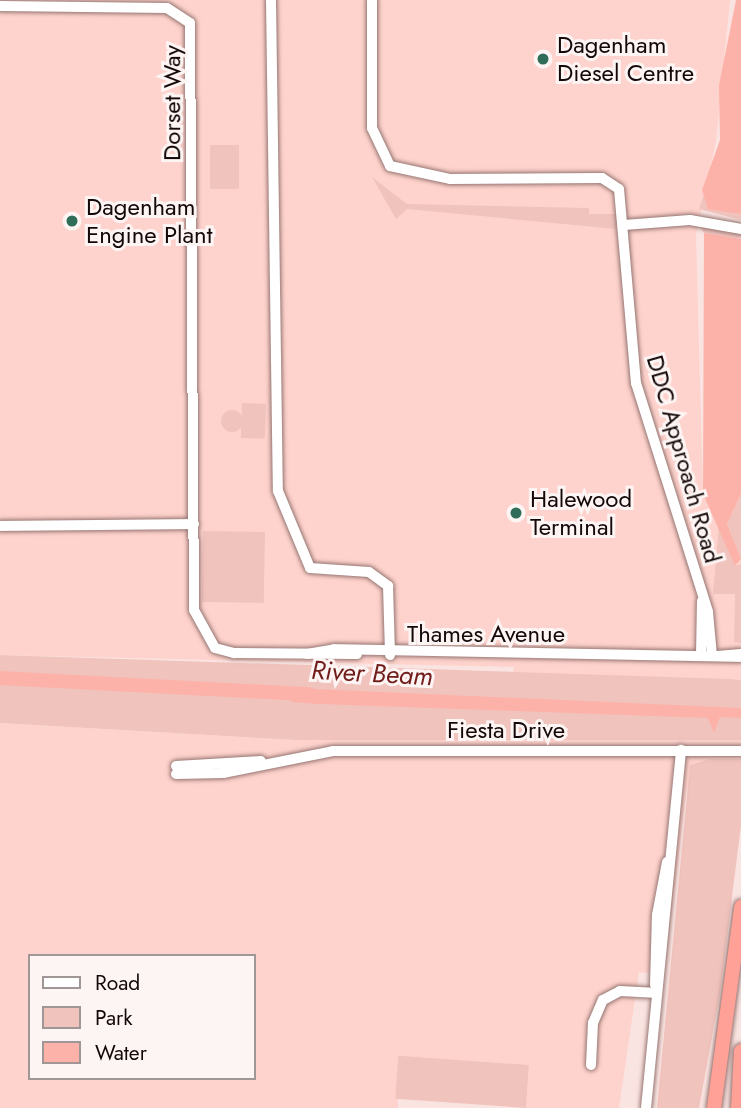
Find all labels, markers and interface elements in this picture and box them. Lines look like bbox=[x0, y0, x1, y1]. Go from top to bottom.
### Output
place label: Dagenham Diesel Centre bbox=[557, 31, 694, 87]
street label: Dorset Way bbox=[158, 45, 186, 161]
marker: Dagenham Diesel Centre bbox=[535, 51, 551, 67]
place label: Dagenham Engine Plant bbox=[86, 193, 212, 249]
marker: Dagenham Engine Plant bbox=[64, 213, 80, 229]
street label: DDC Approach Road bbox=[641, 352, 727, 566]
place label: Halewood Terminal bbox=[530, 485, 632, 541]
marker: Halewood Terminal bbox=[508, 505, 524, 521]
street label: Thames Avenue bbox=[407, 620, 565, 648]
water label: River Beam bbox=[310, 655, 434, 693]
street label: Fiesta Drive bbox=[447, 716, 565, 744]
legend bbox=[28, 954, 256, 1080]
text: Road bbox=[95, 968, 140, 998]
text: Park bbox=[95, 1003, 132, 1033]
text: Water bbox=[95, 1038, 147, 1068]

